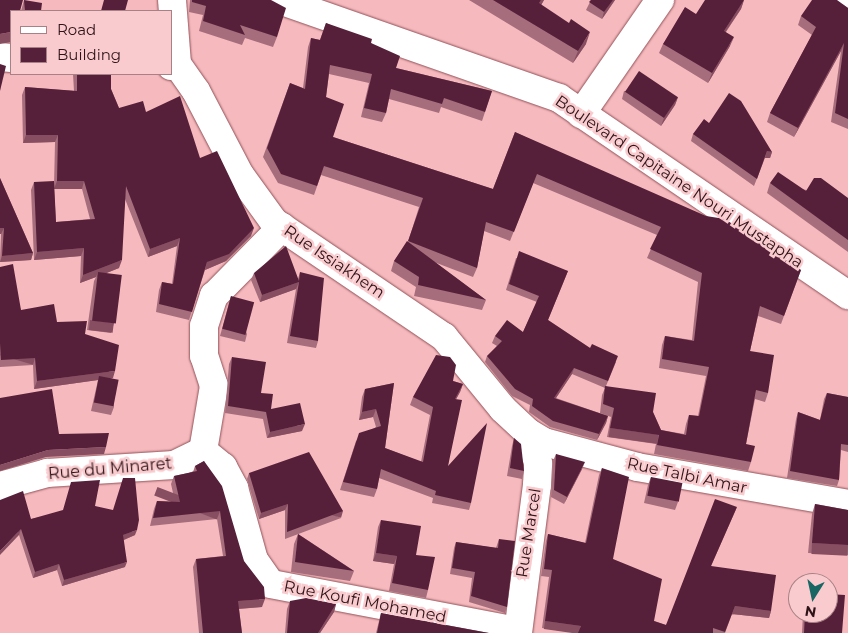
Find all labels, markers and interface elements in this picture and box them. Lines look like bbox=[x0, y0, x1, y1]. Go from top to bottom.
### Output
legend bbox=[10, 10, 172, 75]
text: Road bbox=[57, 20, 96, 39]
text: Building bbox=[57, 45, 121, 64]
street label: Boulevard Capitaine Nouri Mustapha bbox=[551, 92, 807, 272]
street label: Rue Issiakhem bbox=[280, 221, 388, 303]
street label: Rue du Minaret bbox=[47, 454, 173, 484]
street label: Rue Talbi Amar bbox=[625, 454, 749, 498]
street label: Rue Marcel bbox=[512, 487, 546, 579]
north arrow bbox=[788, 573, 838, 623]
street label: Rue Koufi Mohamed bbox=[282, 577, 448, 627]
text: N bbox=[803, 602, 818, 622]

